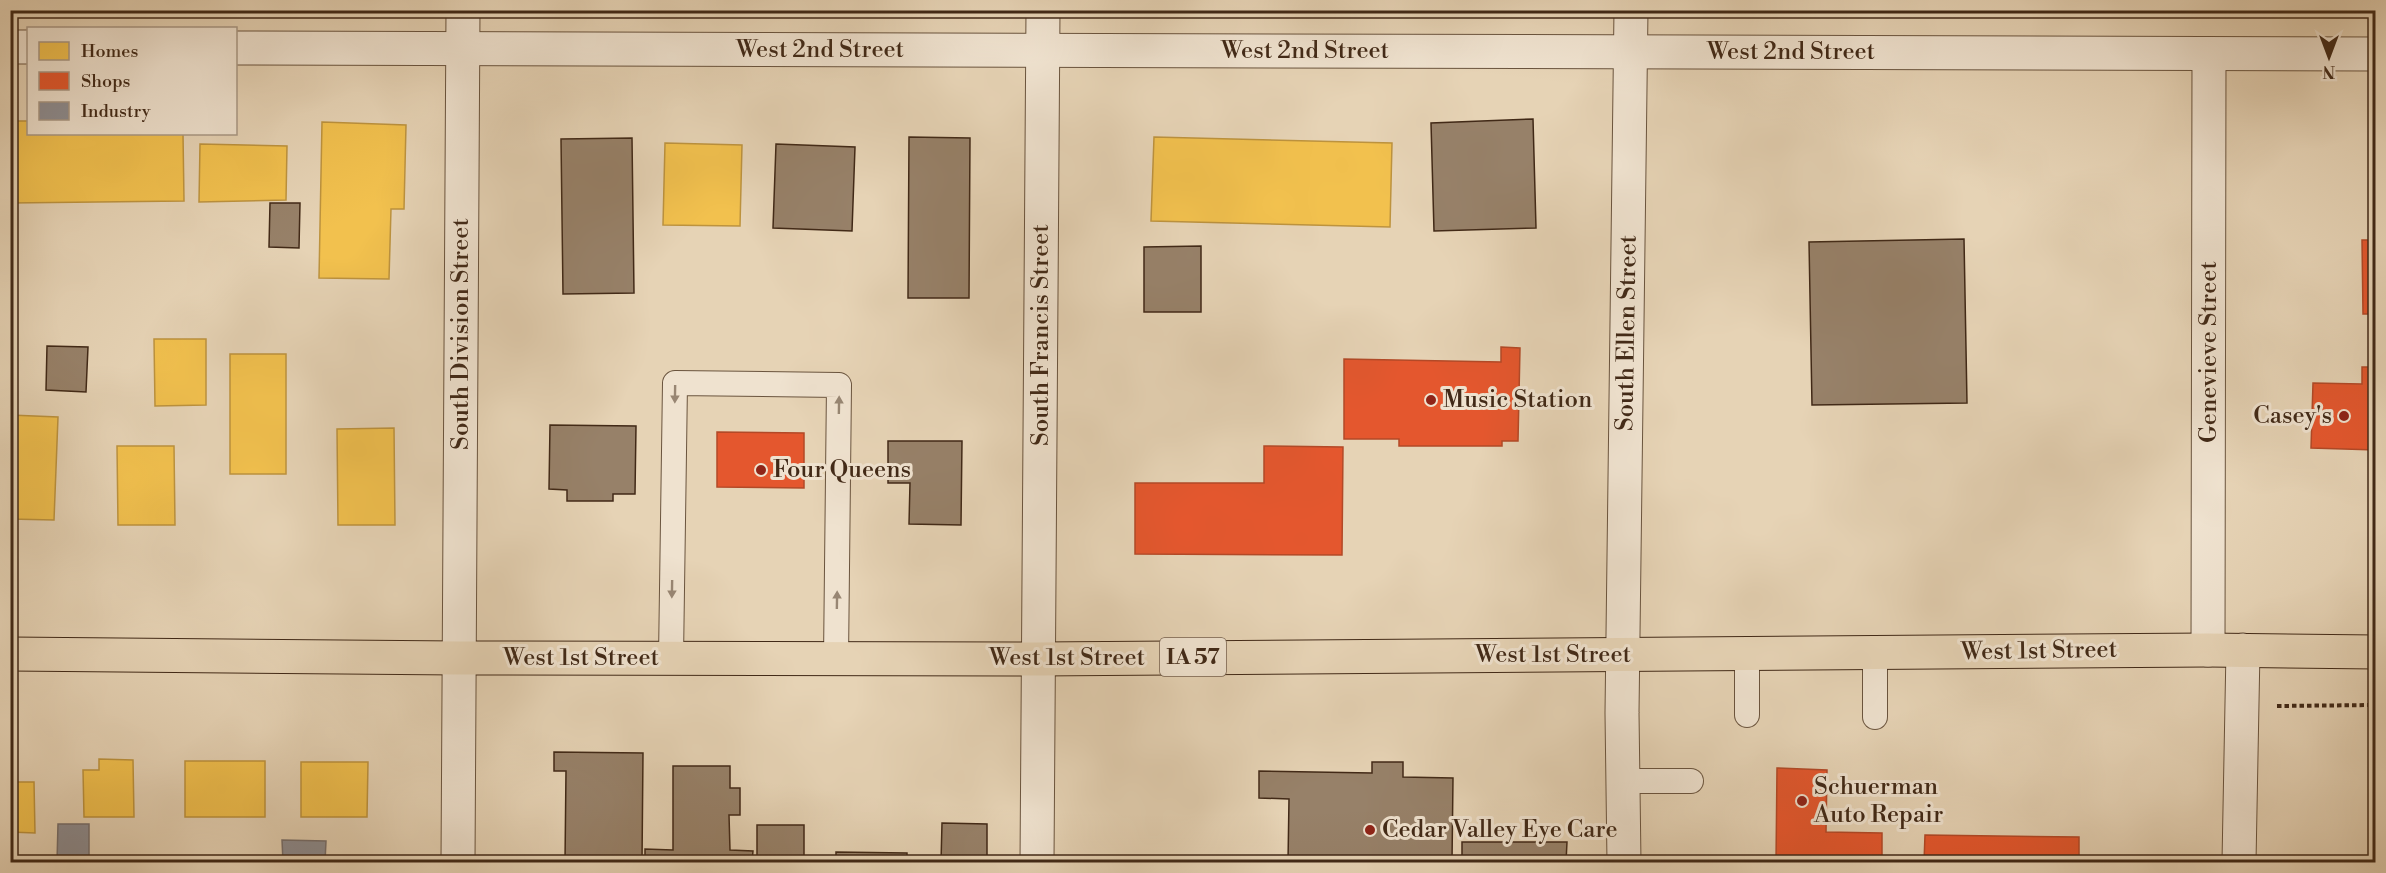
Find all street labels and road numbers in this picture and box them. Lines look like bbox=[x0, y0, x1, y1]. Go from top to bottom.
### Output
street label: West 2nd Street bbox=[735, 35, 905, 65]
street label: West 2nd Street bbox=[1220, 36, 1390, 66]
street label: West 2nd Street bbox=[1706, 37, 1876, 67]
street label: South Division Street bbox=[446, 218, 476, 450]
street label: South Francis Street bbox=[1026, 224, 1056, 446]
street label: South Ellen Street bbox=[1610, 234, 1644, 431]
street label: Genevieve Street bbox=[2194, 261, 2224, 443]
street label: West 1st Street bbox=[1960, 635, 2118, 667]
road number: IA 57 bbox=[1160, 638, 1226, 676]
street label: West 1st Street bbox=[1474, 640, 1632, 670]
street label: West 1st Street bbox=[502, 643, 660, 673]
street label: West 1st Street bbox=[988, 643, 1146, 673]

